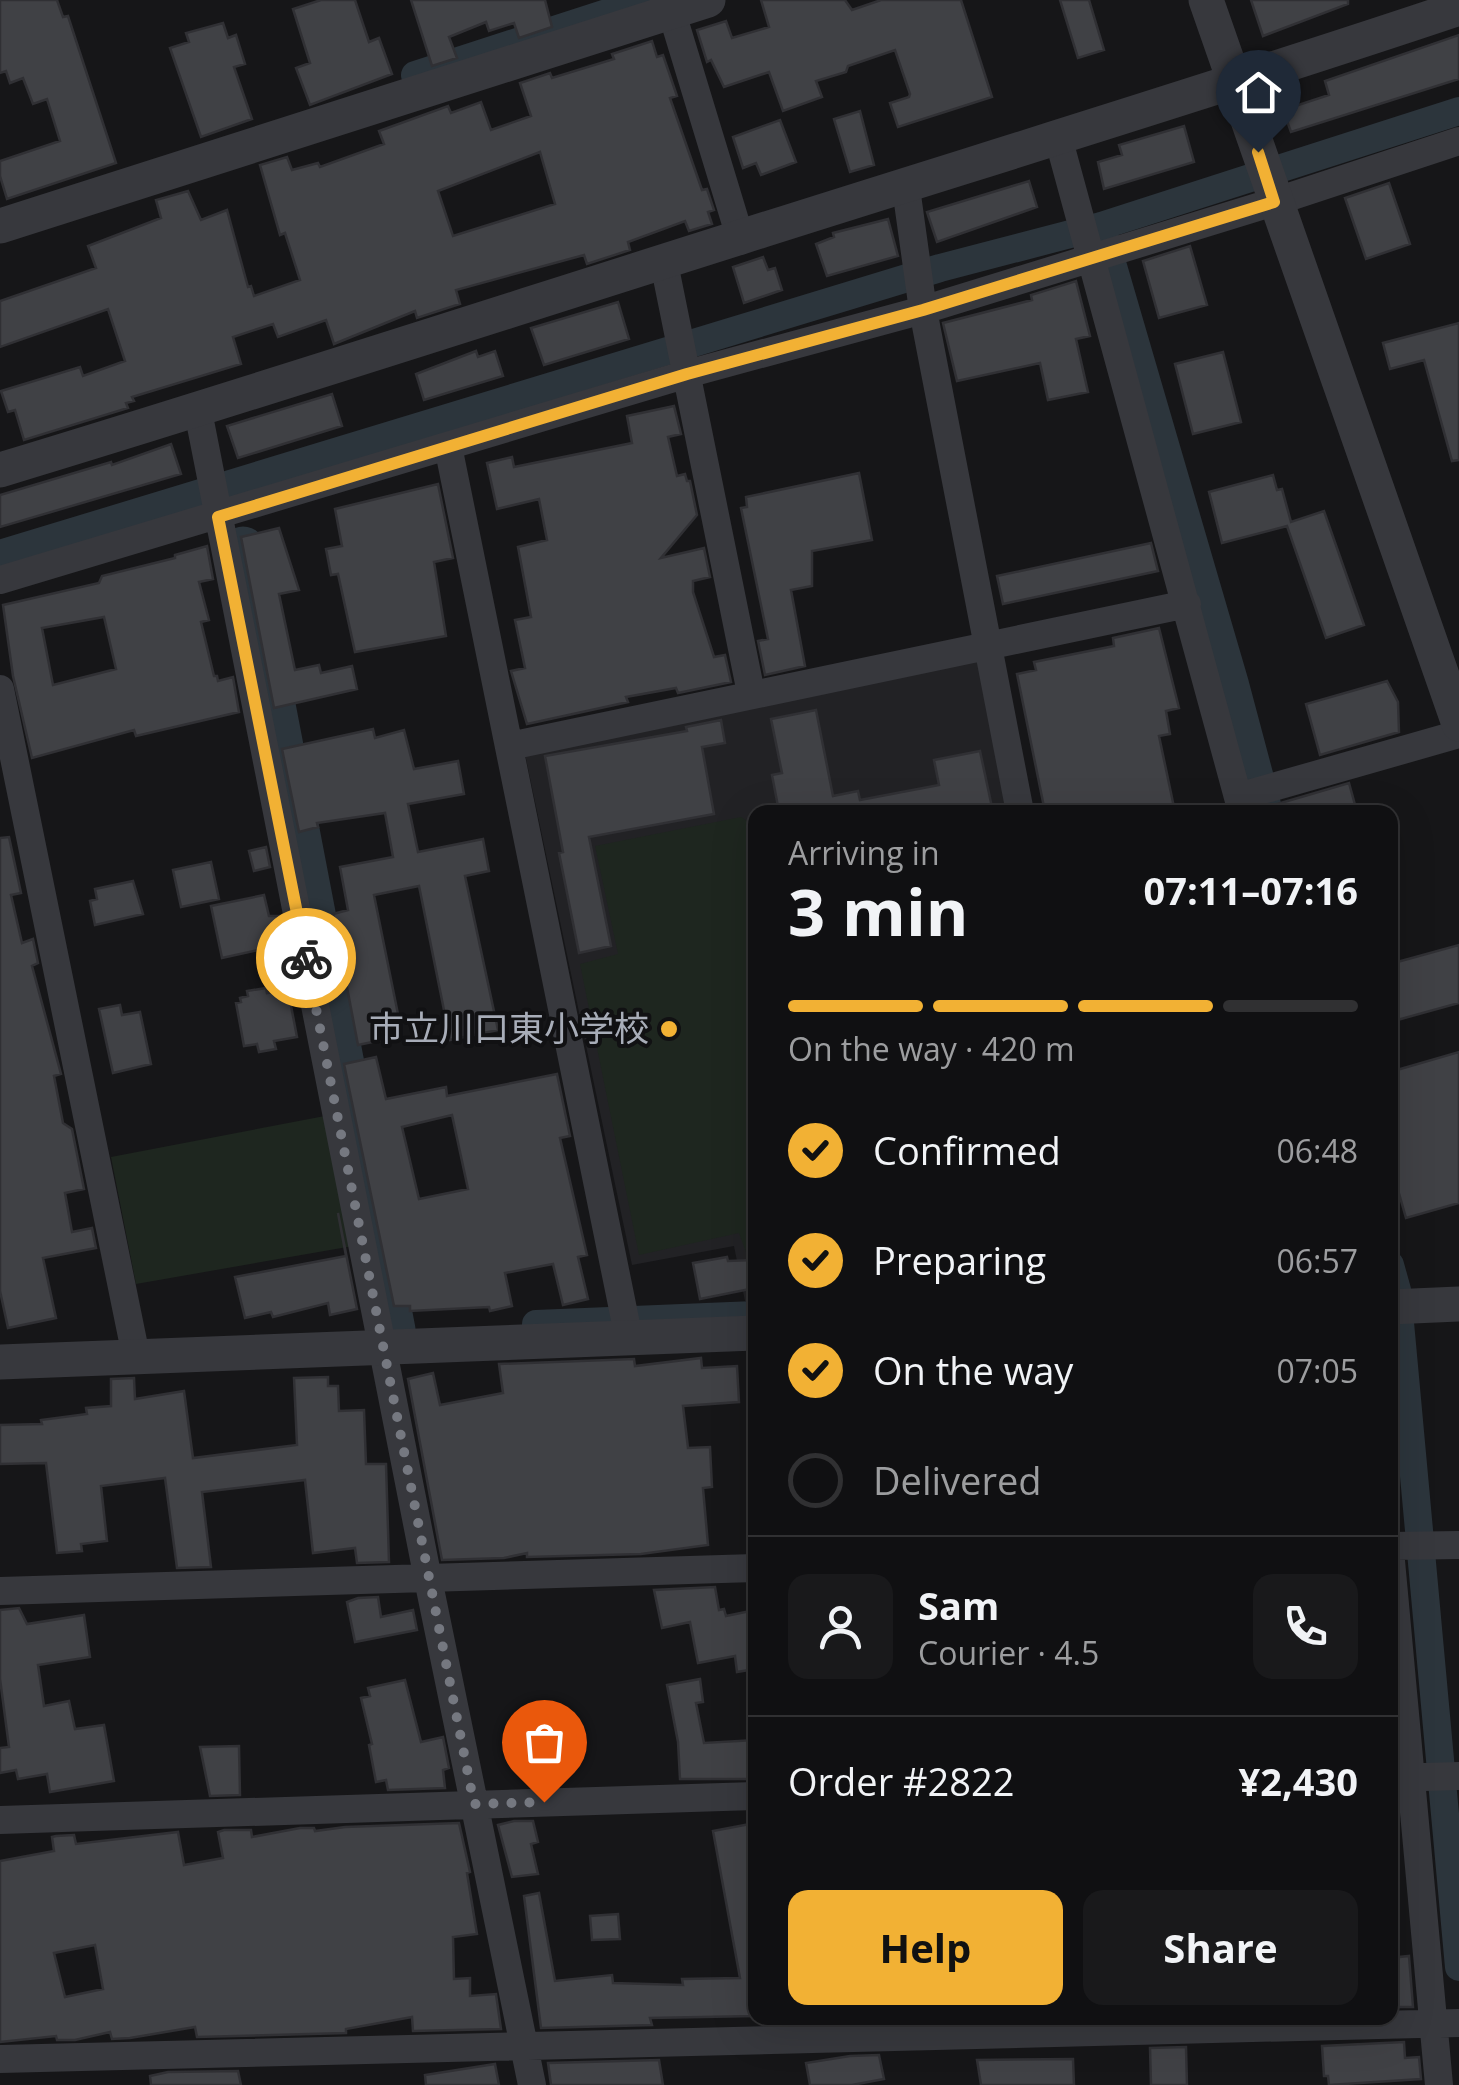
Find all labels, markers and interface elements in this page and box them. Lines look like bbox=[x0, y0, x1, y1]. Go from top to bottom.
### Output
pin bbox=[1216, 50, 1301, 153]
icon: home bbox=[1231, 65, 1286, 120]
text: Arriving in bbox=[788, 831, 940, 874]
text: 07:11–07:16 bbox=[1144, 864, 1358, 916]
text: 3 min bbox=[788, 867, 968, 955]
courier bbox=[256, 908, 356, 1008]
icon: bike bbox=[279, 931, 334, 986]
place label: 市立川口東小学校 bbox=[369, 1004, 649, 1051]
marker: 市立川口東小学校 bbox=[658, 1018, 680, 1040]
text: On the way · 420 m bbox=[788, 1027, 1075, 1070]
icon: check bbox=[788, 1123, 843, 1178]
text: Confirmed bbox=[873, 1124, 1061, 1176]
text: 06:48 bbox=[1276, 1129, 1358, 1172]
icon: check bbox=[788, 1233, 843, 1288]
text: Preparing bbox=[873, 1234, 1046, 1286]
text: 06:57 bbox=[1276, 1239, 1358, 1282]
icon: check bbox=[788, 1343, 843, 1398]
text: On the way bbox=[873, 1344, 1073, 1396]
text: 07:05 bbox=[1276, 1349, 1358, 1392]
text: Delivered bbox=[873, 1454, 1042, 1506]
button: person bbox=[788, 1574, 893, 1679]
button: phone bbox=[1253, 1574, 1358, 1679]
text: Sam bbox=[918, 1579, 999, 1631]
text: Courier · 4.5 bbox=[918, 1631, 1099, 1674]
pin bbox=[502, 1700, 587, 1803]
icon: bag bbox=[517, 1715, 572, 1770]
text: Order #2822 bbox=[788, 1755, 1015, 1807]
text: ¥2,430 bbox=[1239, 1755, 1358, 1807]
button: Help bbox=[788, 1890, 1063, 2005]
button: Share bbox=[1083, 1890, 1358, 2005]

